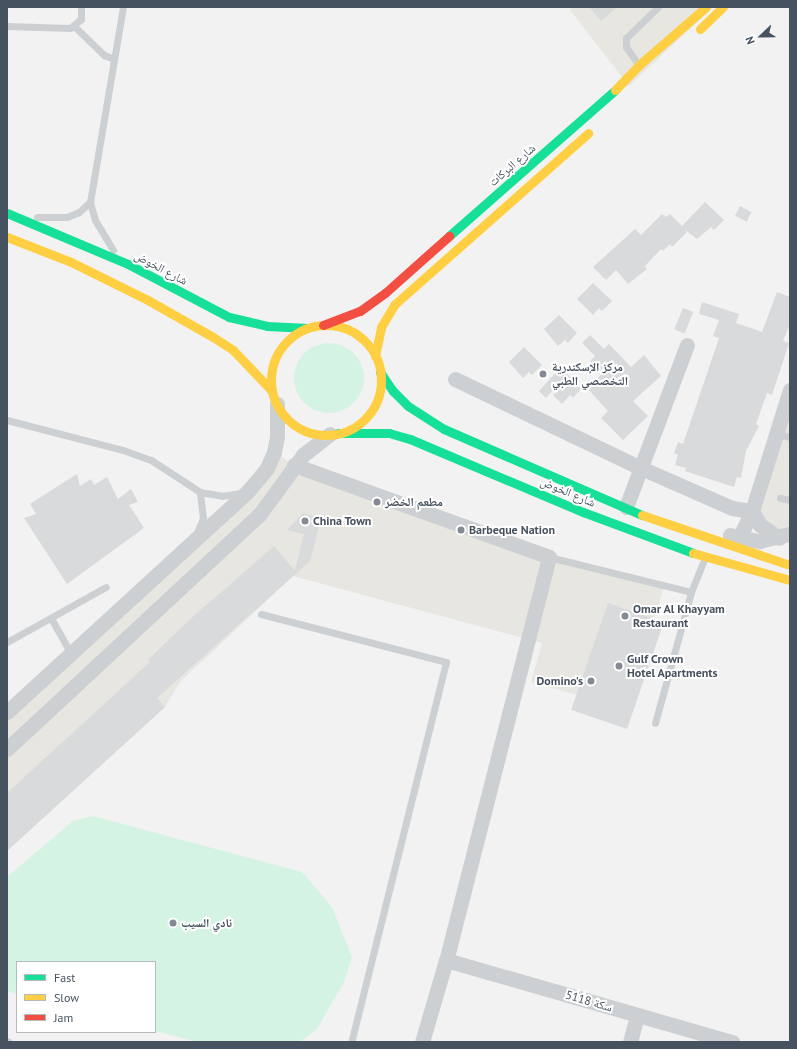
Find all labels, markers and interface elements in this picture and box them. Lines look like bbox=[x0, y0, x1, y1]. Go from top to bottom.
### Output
north arrow bbox=[741, 16, 781, 56]
text: N bbox=[742, 35, 758, 46]
street label: شارع البركات bbox=[486, 141, 538, 189]
street label: شارع الخوض bbox=[132, 248, 190, 288]
place label: مركز الإسكندرية التخصصي الطبي bbox=[552, 360, 628, 388]
marker: مركز الإسكندرية التخصصي الطبي bbox=[537, 368, 549, 380]
street label: شارع الخوض bbox=[538, 474, 598, 510]
place label: مطعم الخضر bbox=[385, 495, 443, 509]
marker: مطعم الخضر bbox=[372, 497, 382, 507]
place label: China Town bbox=[313, 514, 372, 528]
marker: China Town bbox=[300, 516, 310, 526]
place label: Barbeque Nation bbox=[469, 523, 555, 537]
marker: Barbeque Nation bbox=[456, 525, 466, 535]
place label: Omar Al Khayyam Restaurant bbox=[633, 602, 725, 630]
marker: Omar Al Khayyam Restaurant bbox=[620, 611, 630, 621]
place label: Gulf Crown Hotel Apartments bbox=[627, 652, 718, 680]
marker: Gulf Crown Hotel Apartments bbox=[614, 661, 624, 671]
place label: Domino's bbox=[537, 674, 583, 688]
marker: Domino's bbox=[586, 676, 596, 686]
place label: نادي السيب bbox=[181, 916, 232, 930]
marker: نادي السيب bbox=[168, 918, 178, 928]
legend bbox=[16, 961, 156, 1033]
text: Fast bbox=[54, 970, 75, 985]
street label: سكة 5118 bbox=[564, 987, 614, 1015]
text: Slow bbox=[54, 990, 79, 1005]
text: Jam bbox=[54, 1010, 73, 1025]

